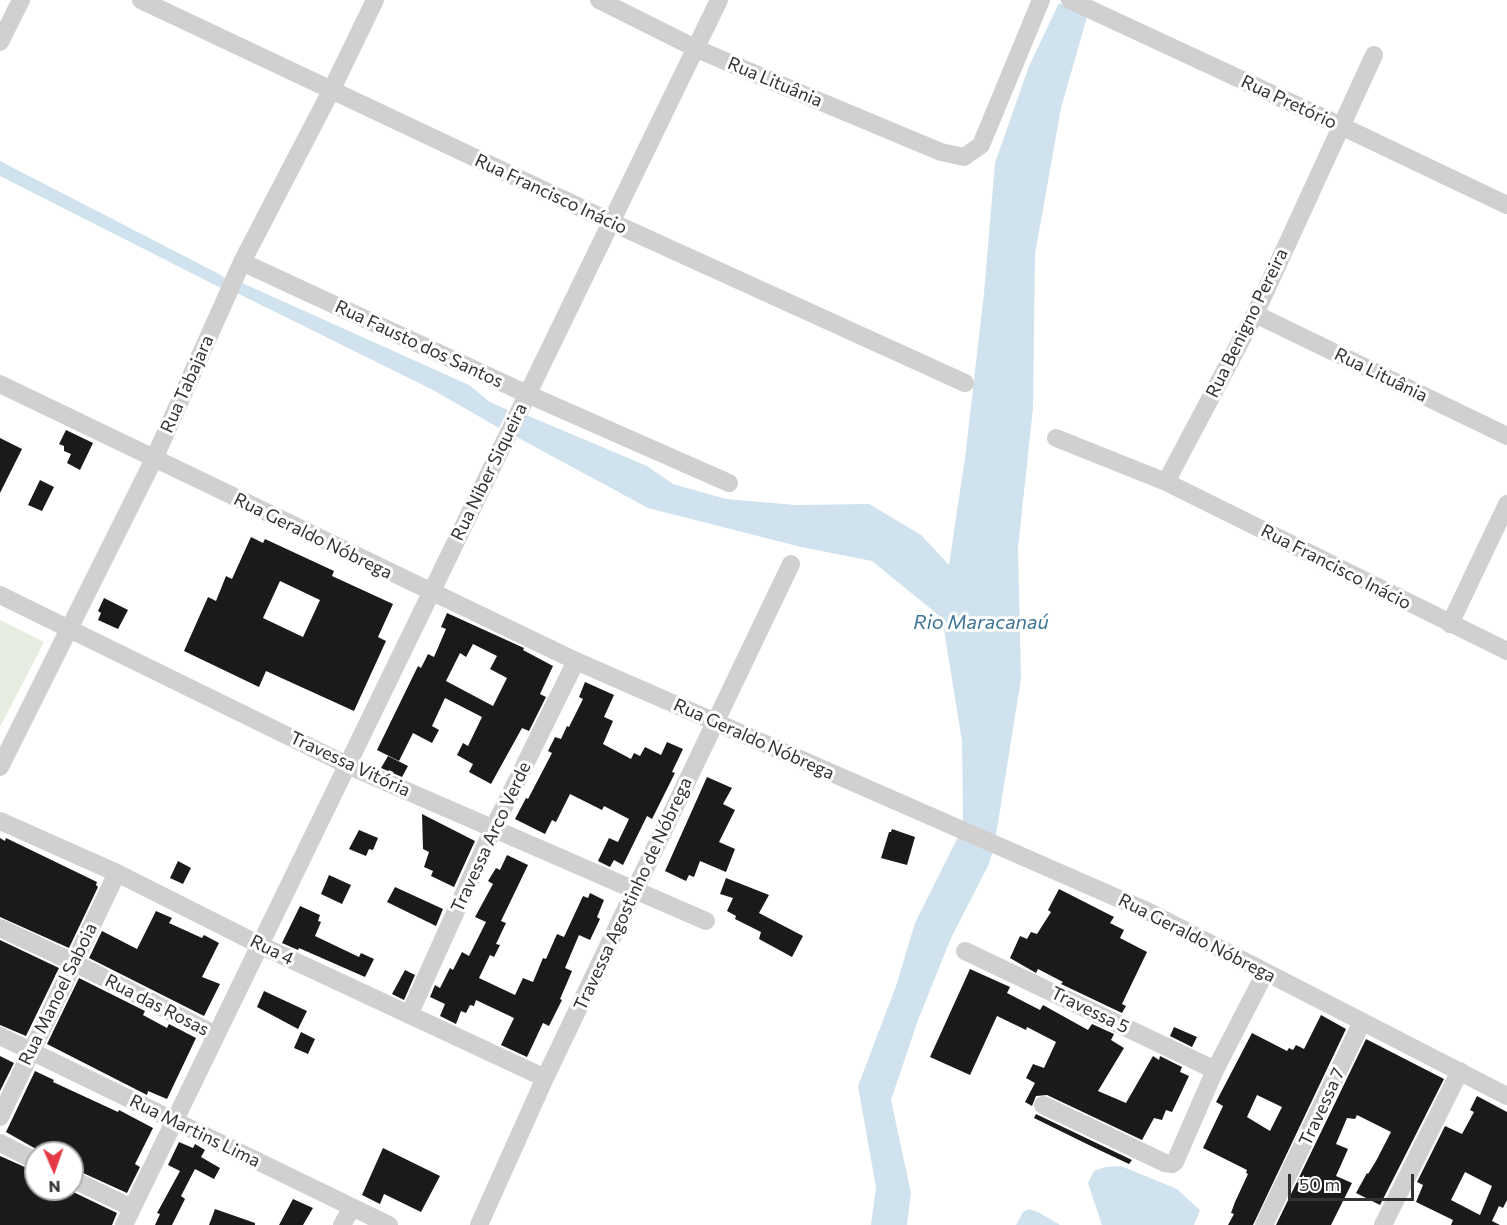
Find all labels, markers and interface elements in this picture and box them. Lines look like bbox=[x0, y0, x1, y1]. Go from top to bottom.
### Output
street label: Rua Lituânia bbox=[724, 52, 826, 112]
street label: Rua Pretório bbox=[1238, 70, 1340, 134]
street label: Rua Francisco Inácio bbox=[471, 149, 631, 239]
street label: Rua Benigno Pereira bbox=[1202, 245, 1292, 401]
street label: Rua Fausto dos Santos bbox=[332, 296, 506, 392]
street label: Rua Tabajara bbox=[156, 332, 218, 436]
street label: Rua Lituânia bbox=[1331, 343, 1431, 407]
street label: Rua Niber Siqueira bbox=[446, 400, 532, 544]
street label: Rua Geraldo Nóbrega bbox=[230, 488, 396, 584]
street label: Rua Francisco Inácio bbox=[1257, 520, 1415, 614]
water label: Rio Maracanaú bbox=[913, 610, 1049, 634]
street label: Rua Geraldo Nóbrega bbox=[670, 694, 838, 784]
street label: Travessa Vitória bbox=[286, 727, 414, 801]
street label: Travessa Arco Verde bbox=[447, 758, 535, 916]
street label: Travessa Agostinho de Nóbrega bbox=[569, 774, 697, 1014]
street label: Rua Geraldo Nóbrega bbox=[1115, 889, 1279, 987]
street label: Rua Manoel Saboia bbox=[14, 919, 102, 1069]
street label: Rua 4 bbox=[247, 930, 297, 970]
street label: Rua das Rosas bbox=[101, 969, 213, 1041]
street label: Travessa 5 bbox=[1047, 982, 1133, 1038]
street label: Travessa 7 bbox=[1295, 1065, 1349, 1149]
street label: Rua Martins Lima bbox=[126, 1090, 264, 1172]
north arrow bbox=[24, 1141, 84, 1201]
scale bar bbox=[1291, 1162, 1417, 1200]
text: 50 m bbox=[1299, 1173, 1340, 1195]
text: N bbox=[48, 1178, 61, 1197]

